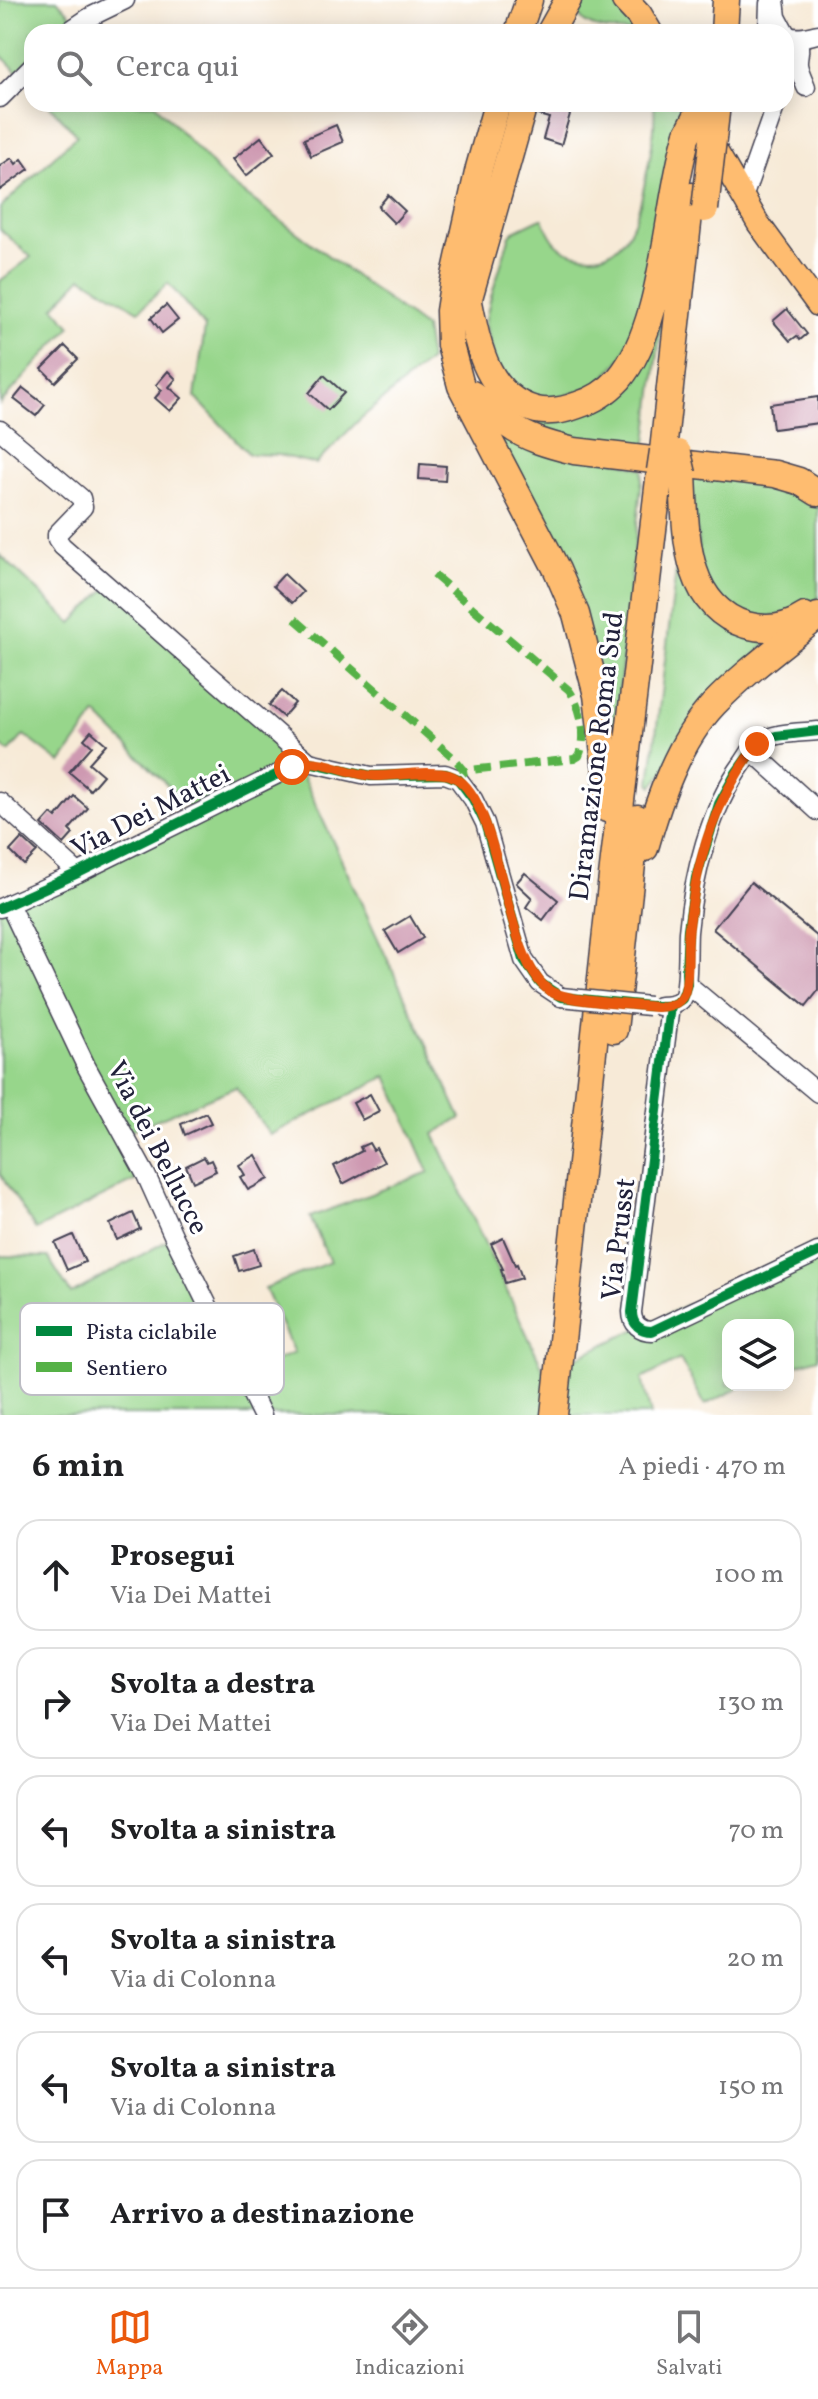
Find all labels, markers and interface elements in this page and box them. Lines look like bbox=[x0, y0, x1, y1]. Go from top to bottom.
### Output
search box bbox=[24, 24, 794, 112]
icon: search bbox=[52, 46, 96, 90]
text: Cerca qui bbox=[116, 47, 239, 89]
street label: Diramazione Roma Sud bbox=[560, 609, 635, 903]
route end bbox=[739, 726, 775, 762]
route start bbox=[274, 749, 310, 785]
street label: Via Dei Mattei bbox=[65, 755, 237, 869]
street label: Via dei Bellucce bbox=[96, 1054, 217, 1242]
street label: Via Prusst bbox=[593, 1176, 646, 1303]
legend bbox=[20, 1303, 284, 1395]
text: Pista ciclabile bbox=[86, 1318, 217, 1349]
map controls bbox=[722, 1319, 794, 1391]
button: layers bbox=[722, 1319, 794, 1391]
text: Sentiero bbox=[86, 1354, 167, 1385]
text: 6 min bbox=[32, 1444, 125, 1491]
text: A piedi · 470 m bbox=[619, 1449, 786, 1485]
text: Prosegui bbox=[110, 1536, 235, 1578]
icon: ahead bbox=[34, 1553, 78, 1597]
text: 100 m bbox=[714, 1557, 784, 1593]
text: Via Dei Mattei bbox=[110, 1578, 272, 1614]
text: Svolta a destra bbox=[110, 1664, 315, 1706]
icon: right bbox=[34, 1681, 78, 1725]
text: 130 m bbox=[717, 1685, 784, 1721]
text: Via Dei Mattei bbox=[110, 1706, 272, 1742]
icon: left bbox=[34, 1809, 78, 1853]
text: Svolta a sinistra bbox=[110, 1810, 336, 1852]
text: 70 m bbox=[729, 1813, 784, 1849]
text: Svolta a sinistra bbox=[110, 1920, 336, 1962]
icon: left bbox=[34, 1937, 78, 1981]
text: 20 m bbox=[726, 1941, 784, 1977]
text: Via di Colonna bbox=[110, 1962, 276, 1998]
text: Svolta a sinistra bbox=[110, 2048, 336, 2090]
icon: left bbox=[34, 2065, 78, 2109]
text: 150 m bbox=[718, 2069, 784, 2105]
text: Via di Colonna bbox=[110, 2090, 276, 2126]
icon: arrive bbox=[34, 2193, 78, 2237]
text: Arrivo a destinazione bbox=[110, 2194, 414, 2236]
tab: Mappa bbox=[96, 2305, 163, 2384]
tab: Indicazioni bbox=[355, 2305, 465, 2384]
tab: Salvati bbox=[656, 2305, 722, 2384]

